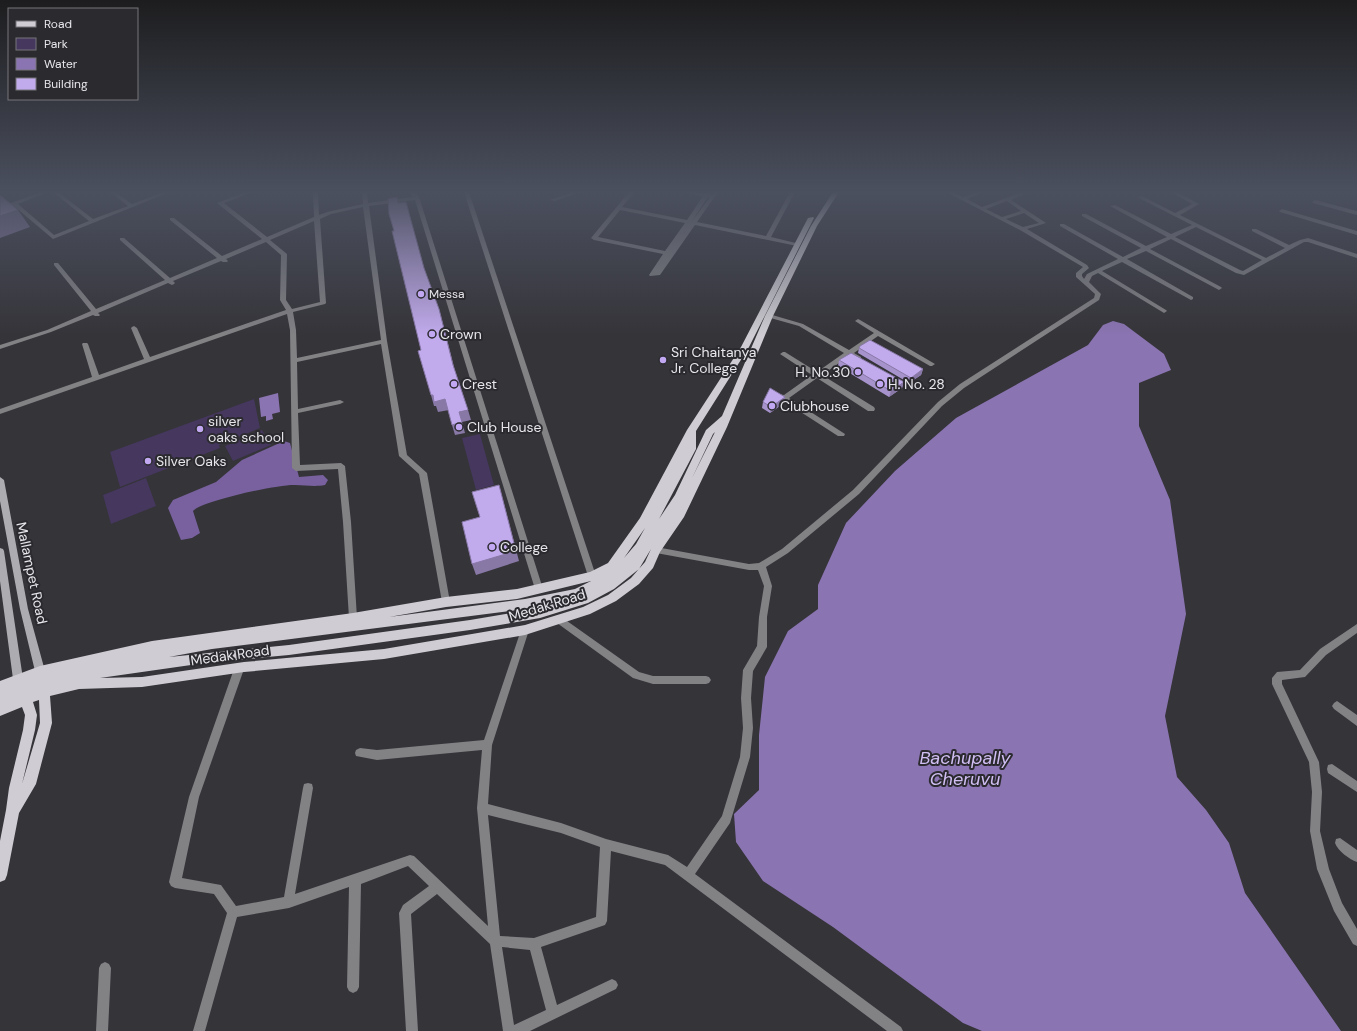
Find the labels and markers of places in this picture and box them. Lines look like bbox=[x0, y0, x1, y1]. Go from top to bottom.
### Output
place label: Messa bbox=[429, 286, 464, 302]
marker: Messa bbox=[416, 289, 426, 299]
place label: Crown bbox=[440, 325, 482, 343]
marker: Crown bbox=[427, 329, 437, 339]
place label: Sri Chaitanya Jr. College bbox=[671, 343, 756, 377]
marker: Sri Chaitanya Jr. College bbox=[658, 355, 668, 365]
place label: H. No.30 bbox=[795, 363, 850, 381]
marker: H. No.30 bbox=[853, 367, 863, 377]
place label: Crest bbox=[462, 375, 497, 393]
place label: H. No. 28 bbox=[888, 375, 945, 393]
marker: Crest bbox=[449, 379, 459, 389]
marker: H. No. 28 bbox=[875, 379, 885, 389]
place label: Clubhouse bbox=[780, 397, 849, 415]
marker: Clubhouse bbox=[767, 401, 777, 411]
place label: silver oaks school bbox=[208, 412, 284, 446]
place label: Club House bbox=[467, 418, 542, 436]
marker: Club House bbox=[454, 422, 464, 432]
marker: silver oaks school bbox=[195, 424, 205, 434]
place label: Silver Oaks bbox=[156, 452, 227, 470]
marker: Silver Oaks bbox=[143, 456, 153, 466]
place label: College bbox=[500, 538, 548, 556]
marker: College bbox=[487, 542, 497, 552]

